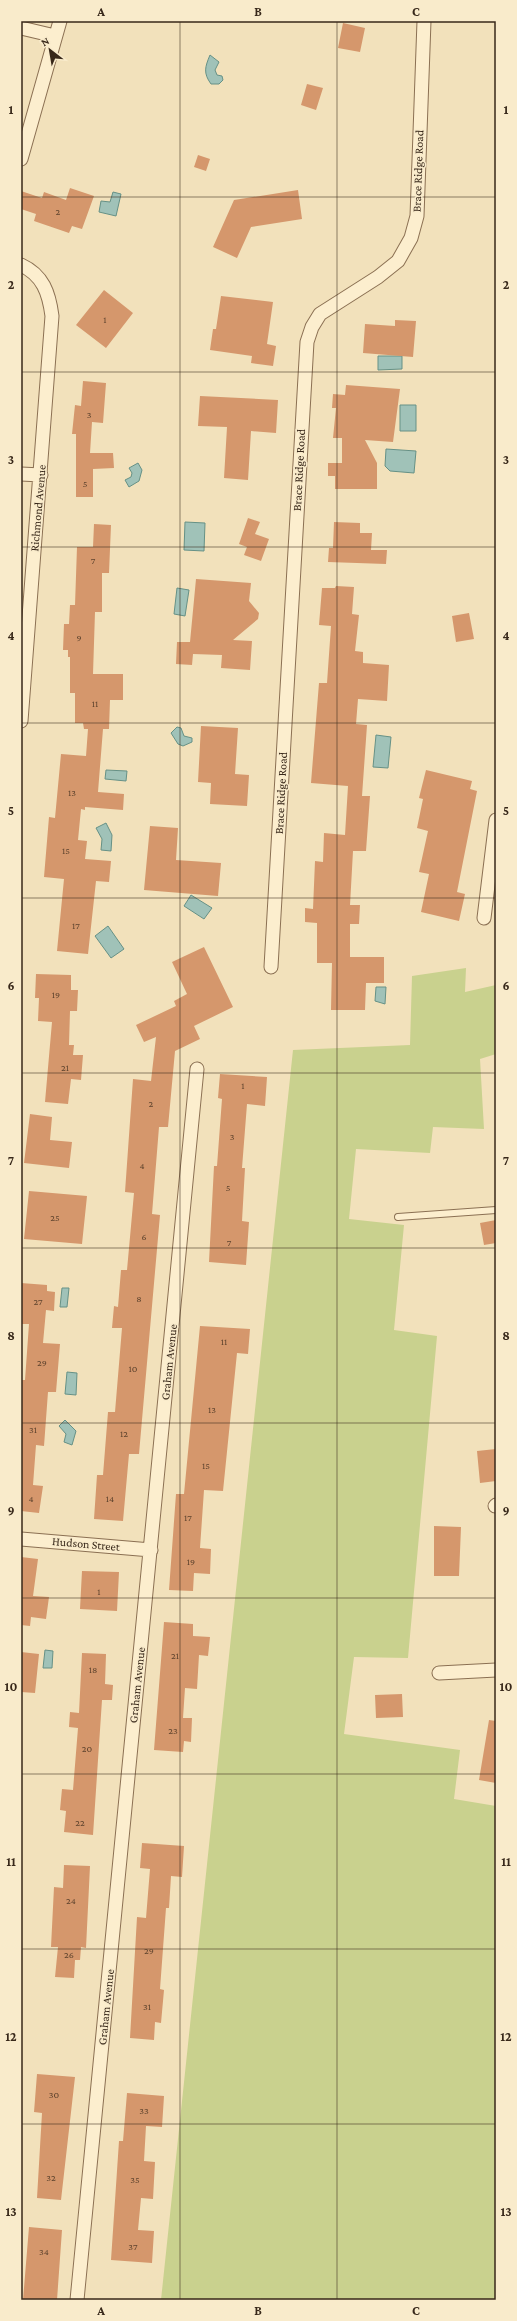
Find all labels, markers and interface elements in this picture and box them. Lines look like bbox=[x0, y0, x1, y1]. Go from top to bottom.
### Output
text: A bbox=[96, 4, 105, 19]
text: B bbox=[254, 4, 262, 19]
text: C bbox=[412, 4, 420, 19]
north arrow bbox=[30, 30, 70, 70]
text: N bbox=[39, 34, 52, 49]
text: 1 bbox=[9, 102, 14, 117]
text: 1 bbox=[504, 102, 509, 117]
street label: Brace Ridge Road bbox=[410, 129, 426, 212]
house number: 2 bbox=[56, 206, 61, 217]
text: 2 bbox=[8, 277, 15, 292]
text: 2 bbox=[503, 277, 510, 292]
house number: 1 bbox=[103, 314, 107, 325]
house number: 3 bbox=[87, 409, 92, 420]
street label: Brace Ridge Road bbox=[290, 428, 308, 511]
text: 3 bbox=[8, 452, 14, 467]
text: 3 bbox=[503, 452, 509, 467]
street label: Richmond Avenue bbox=[27, 464, 49, 552]
house number: 5 bbox=[83, 478, 88, 489]
house number: 7 bbox=[91, 555, 96, 566]
text: 4 bbox=[7, 628, 15, 643]
text: 4 bbox=[502, 628, 510, 643]
house number: 9 bbox=[76, 632, 82, 643]
house number: 11 bbox=[92, 698, 98, 709]
street label: Brace Ridge Road bbox=[272, 751, 290, 834]
house number: 13 bbox=[68, 787, 76, 798]
text: 5 bbox=[8, 803, 14, 818]
text: 5 bbox=[503, 803, 509, 818]
house number: 15 bbox=[62, 845, 70, 856]
house number: 17 bbox=[72, 920, 80, 931]
text: 6 bbox=[7, 978, 15, 993]
text: 6 bbox=[502, 978, 510, 993]
house number: 19 bbox=[52, 989, 60, 1000]
house number: 21 bbox=[61, 1062, 69, 1073]
house number: 1 bbox=[241, 1080, 245, 1091]
house number: 2 bbox=[149, 1098, 154, 1109]
house number: 3 bbox=[230, 1131, 235, 1142]
text: 7 bbox=[8, 1153, 14, 1168]
text: 7 bbox=[503, 1153, 509, 1168]
house number: 4 bbox=[139, 1160, 145, 1171]
house number: 5 bbox=[226, 1182, 231, 1193]
house number: 25 bbox=[50, 1212, 60, 1223]
house number: 6 bbox=[141, 1231, 147, 1242]
house number: 7 bbox=[227, 1237, 232, 1248]
house number: 8 bbox=[136, 1293, 142, 1304]
house number: 27 bbox=[33, 1296, 43, 1307]
street label: Graham Avenue bbox=[158, 1323, 180, 1401]
text: 8 bbox=[7, 1328, 15, 1343]
text: 8 bbox=[502, 1328, 510, 1343]
house number: 11 bbox=[221, 1336, 227, 1347]
house number: 29 bbox=[37, 1357, 47, 1368]
house number: 10 bbox=[129, 1363, 138, 1374]
house number: 13 bbox=[208, 1404, 216, 1415]
house number: 31 bbox=[29, 1424, 37, 1435]
house number: 12 bbox=[120, 1428, 128, 1439]
house number: 15 bbox=[202, 1460, 210, 1471]
house number: 4 bbox=[28, 1493, 34, 1504]
house number: 14 bbox=[106, 1493, 114, 1504]
text: 9 bbox=[7, 1503, 15, 1518]
text: 9 bbox=[502, 1503, 510, 1518]
house number: 17 bbox=[184, 1512, 192, 1523]
street label: Hudson Street bbox=[52, 1534, 122, 1554]
house number: 19 bbox=[187, 1556, 195, 1567]
house number: 1 bbox=[97, 1586, 101, 1597]
street label: Graham Avenue bbox=[126, 1646, 148, 1724]
house number: 21 bbox=[171, 1650, 179, 1661]
house number: 18 bbox=[89, 1664, 97, 1675]
text: 10 bbox=[5, 1679, 17, 1694]
text: 10 bbox=[500, 1679, 512, 1694]
house number: 23 bbox=[168, 1725, 178, 1736]
house number: 20 bbox=[82, 1743, 93, 1754]
house number: 22 bbox=[75, 1817, 85, 1828]
text: 11 bbox=[6, 1854, 16, 1869]
text: 11 bbox=[501, 1854, 511, 1869]
house number: 24 bbox=[66, 1895, 76, 1906]
house number: 29 bbox=[144, 1945, 154, 1956]
house number: 26 bbox=[64, 1949, 74, 1960]
street label: Graham Avenue bbox=[95, 1968, 117, 2046]
house number: 31 bbox=[143, 2001, 151, 2012]
text: 12 bbox=[5, 2029, 17, 2044]
text: 12 bbox=[500, 2029, 512, 2044]
house number: 30 bbox=[49, 2089, 60, 2100]
house number: 33 bbox=[139, 2105, 149, 2116]
house number: 32 bbox=[46, 2172, 56, 2183]
house number: 35 bbox=[130, 2174, 140, 2185]
text: 13 bbox=[5, 2204, 17, 2219]
text: 13 bbox=[500, 2204, 512, 2219]
house number: 37 bbox=[128, 2241, 138, 2252]
house number: 34 bbox=[39, 2246, 49, 2257]
text: A bbox=[96, 2303, 105, 2318]
text: B bbox=[254, 2303, 262, 2318]
text: C bbox=[412, 2303, 420, 2318]

